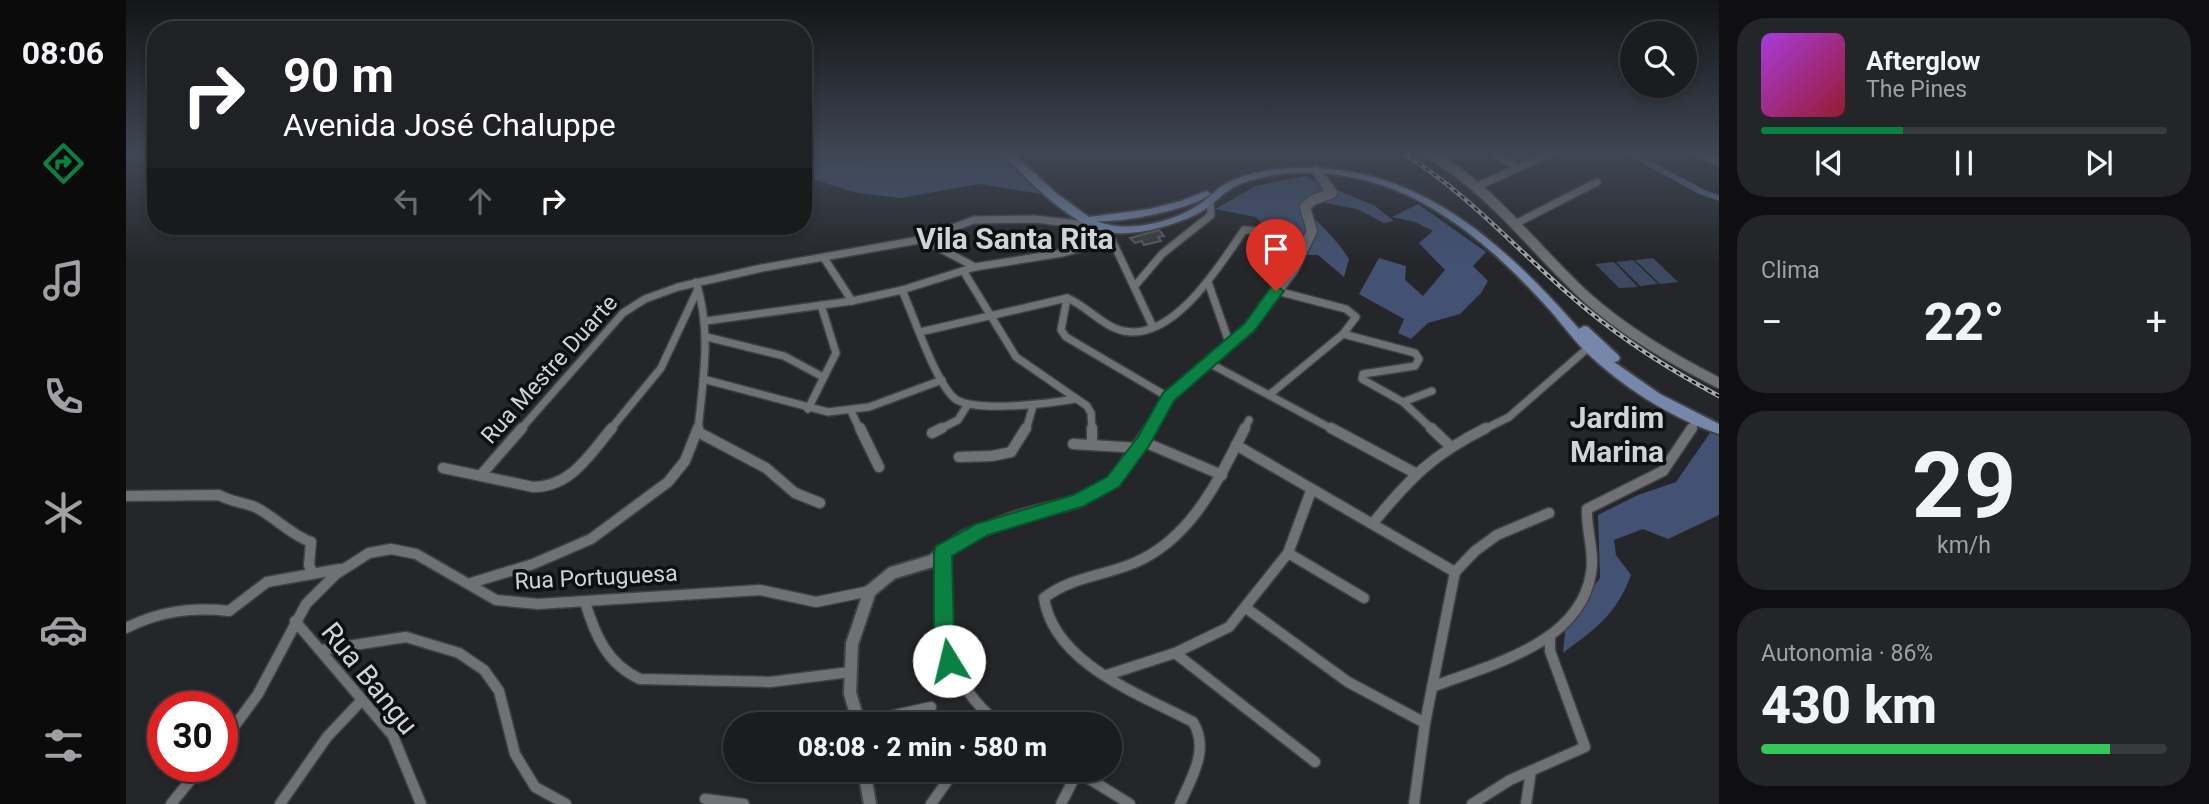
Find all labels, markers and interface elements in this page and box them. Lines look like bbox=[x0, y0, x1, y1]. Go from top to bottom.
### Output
map controls bbox=[1620, 21, 1697, 98]
button: search bbox=[1620, 21, 1697, 98]
text: 08:06 bbox=[22, 34, 104, 72]
text: Afterglow bbox=[1866, 46, 1980, 76]
text: 90 m bbox=[283, 47, 394, 104]
icon: right bbox=[168, 49, 259, 140]
text: The Pines bbox=[1866, 76, 1967, 103]
text: Avenida José Chaluppe bbox=[283, 106, 616, 144]
icon: directions bbox=[39, 139, 88, 188]
icon: previous bbox=[1810, 144, 1848, 182]
icon: pause bbox=[1945, 144, 1983, 182]
icon: next bbox=[2080, 144, 2118, 182]
icon: left bbox=[388, 182, 426, 220]
icon: ahead bbox=[461, 182, 499, 220]
icon: right bbox=[534, 182, 572, 220]
pin bbox=[1246, 219, 1306, 291]
district label: Vila Santa Rita bbox=[916, 221, 1114, 256]
icon: arrive bbox=[1257, 230, 1295, 268]
icon: music bbox=[39, 256, 88, 305]
text: Clima bbox=[1761, 257, 1820, 284]
street label: Rua Mestre Duarte bbox=[476, 289, 623, 449]
text: 22° bbox=[1924, 292, 2004, 353]
text: − bbox=[1761, 300, 1783, 344]
text: + bbox=[2145, 300, 2167, 344]
icon: phone bbox=[39, 372, 88, 421]
district label: Jardim Marina bbox=[1570, 400, 1664, 469]
text: 29 bbox=[1912, 433, 2016, 539]
icon: climate bbox=[39, 488, 88, 537]
text: km/h bbox=[1937, 532, 1991, 559]
street label: Rua Portuguesa bbox=[514, 560, 678, 595]
icon: car bbox=[39, 605, 88, 654]
street label: Rua Bangu bbox=[315, 616, 425, 741]
position arrow bbox=[912, 624, 986, 698]
text: Autonomia · 86% bbox=[1761, 640, 1933, 667]
text: 430 km bbox=[1761, 675, 1937, 736]
speed limit sign: 30 bbox=[147, 691, 238, 782]
icon: filters bbox=[39, 721, 88, 770]
text: 08:08 · 2 min · 580 m bbox=[798, 732, 1047, 762]

